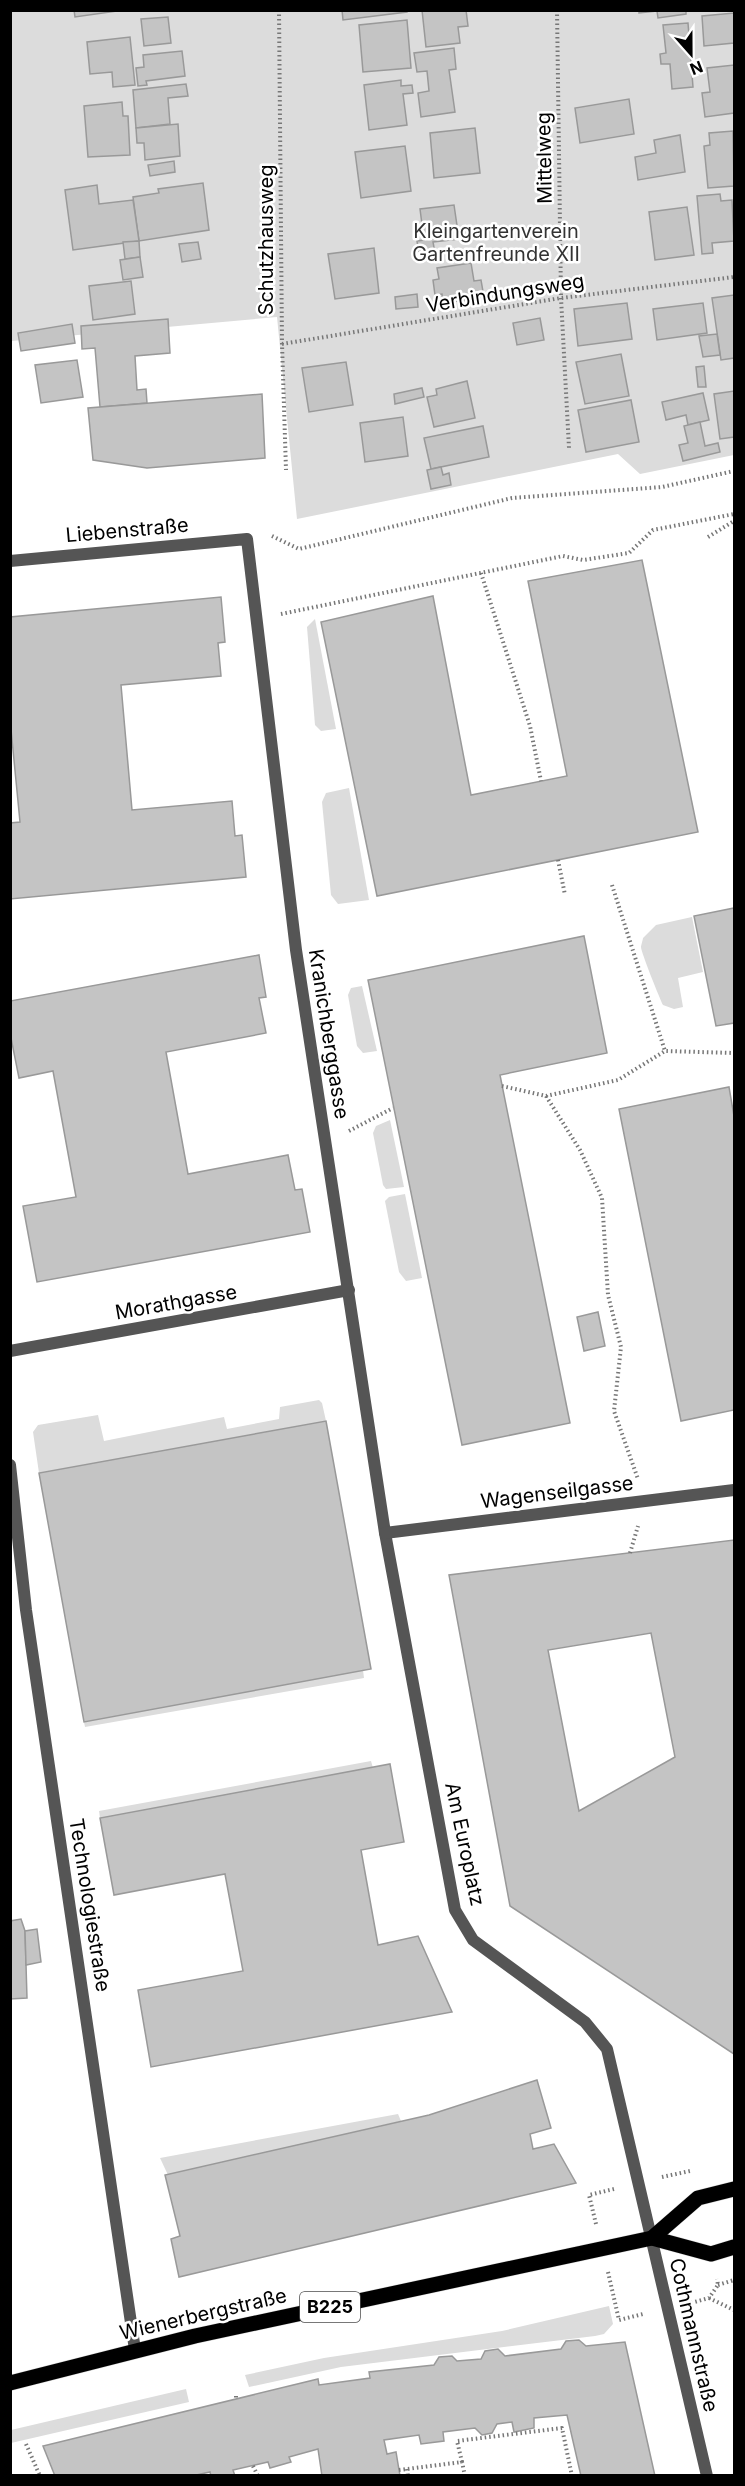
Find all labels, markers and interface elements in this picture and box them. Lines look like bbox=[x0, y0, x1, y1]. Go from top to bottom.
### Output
north arrow bbox=[661, 24, 721, 84]
text: N bbox=[687, 56, 706, 80]
street label: Mittelweg bbox=[531, 112, 557, 204]
street label: Schutzhausweg bbox=[254, 165, 278, 315]
park label: Kleingartenverein Gartenfreunde XII bbox=[412, 219, 580, 266]
street label: Verbindungsweg bbox=[424, 269, 586, 317]
street label: Liebenstraße bbox=[64, 513, 190, 547]
street label: Kranichberggasse bbox=[304, 947, 354, 1121]
street label: Morathgasse bbox=[113, 1279, 239, 1325]
street label: Wagenseilgasse bbox=[479, 1471, 635, 1513]
street label: Am Europlatz bbox=[440, 1780, 490, 1908]
street label: Technologiestraße bbox=[64, 1816, 116, 1994]
street label: Cothmannstraße bbox=[665, 2256, 723, 2414]
street label: Wienerbergstraße bbox=[117, 2283, 289, 2345]
road number: B225 bbox=[300, 2292, 360, 2322]

